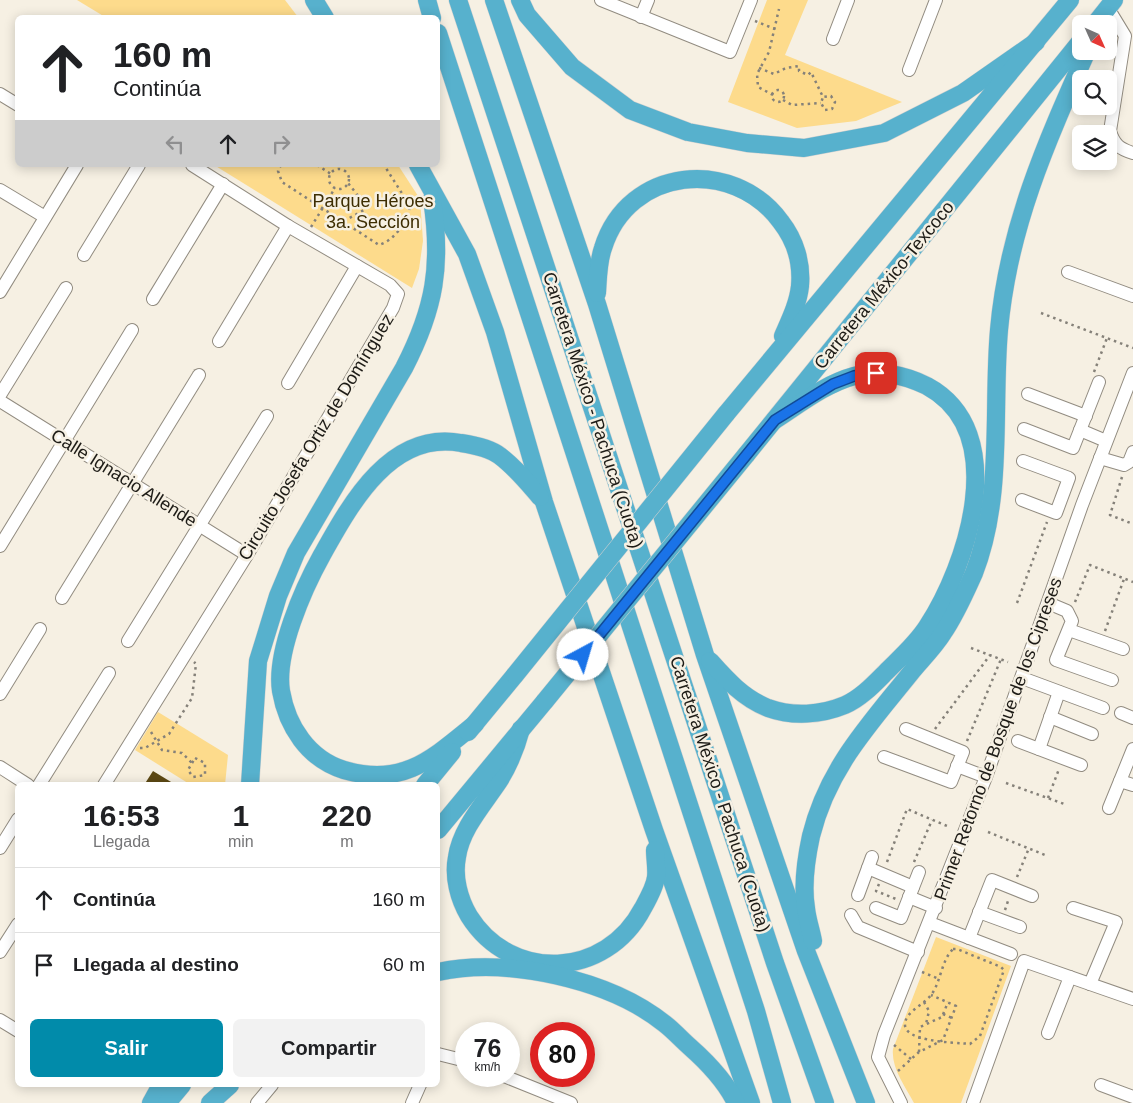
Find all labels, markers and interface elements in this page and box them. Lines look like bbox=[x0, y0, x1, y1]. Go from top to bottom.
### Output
north arrow bbox=[1072, 15, 1118, 60]
map controls bbox=[1072, 15, 1117, 170]
icon: ahead bbox=[30, 35, 95, 100]
text: 160 m bbox=[113, 35, 212, 74]
button: search bbox=[1072, 70, 1117, 115]
text: Continúa bbox=[113, 76, 201, 101]
button: layers bbox=[1072, 125, 1117, 170]
icon: left bbox=[161, 130, 189, 158]
icon: ahead bbox=[214, 130, 242, 158]
icon: right bbox=[267, 130, 295, 158]
park label: Parque Héroes 3a. Sección bbox=[312, 191, 434, 232]
street label: Carretera México-Texcoco bbox=[810, 197, 958, 373]
street label: Carretera México - Pachuca (Cuota) bbox=[539, 269, 647, 551]
street label: Circuito Josefa Ortiz de Domínguez bbox=[234, 310, 398, 564]
pin bbox=[855, 352, 897, 394]
icon: arrive bbox=[862, 359, 890, 387]
street label: Calle Ignacio Allende bbox=[47, 425, 201, 531]
street label: Primer Retorno de Bosque de los Cipreses bbox=[930, 575, 1066, 903]
position arrow bbox=[556, 628, 608, 680]
street label: Carretera México - Pachuca (Cuota) bbox=[666, 653, 774, 935]
text: 16:53 bbox=[83, 799, 160, 832]
text: 1 bbox=[232, 799, 249, 832]
text: 220 bbox=[322, 799, 372, 832]
text: Llegada bbox=[93, 833, 150, 850]
text: min bbox=[228, 833, 254, 850]
text: m bbox=[340, 833, 353, 850]
icon: ahead bbox=[30, 886, 58, 914]
text: Continúa bbox=[73, 889, 155, 910]
text: 160 m bbox=[372, 889, 425, 910]
icon: arrive bbox=[30, 951, 58, 979]
text: Llegada al destino bbox=[73, 954, 239, 975]
text: 60 m bbox=[383, 954, 425, 975]
button: Salir bbox=[30, 1019, 223, 1077]
button: Compartir bbox=[233, 1019, 425, 1077]
speed limit sign: 80 bbox=[530, 1022, 595, 1087]
text: 76 bbox=[474, 1034, 501, 1062]
text: km/h bbox=[474, 1060, 501, 1074]

